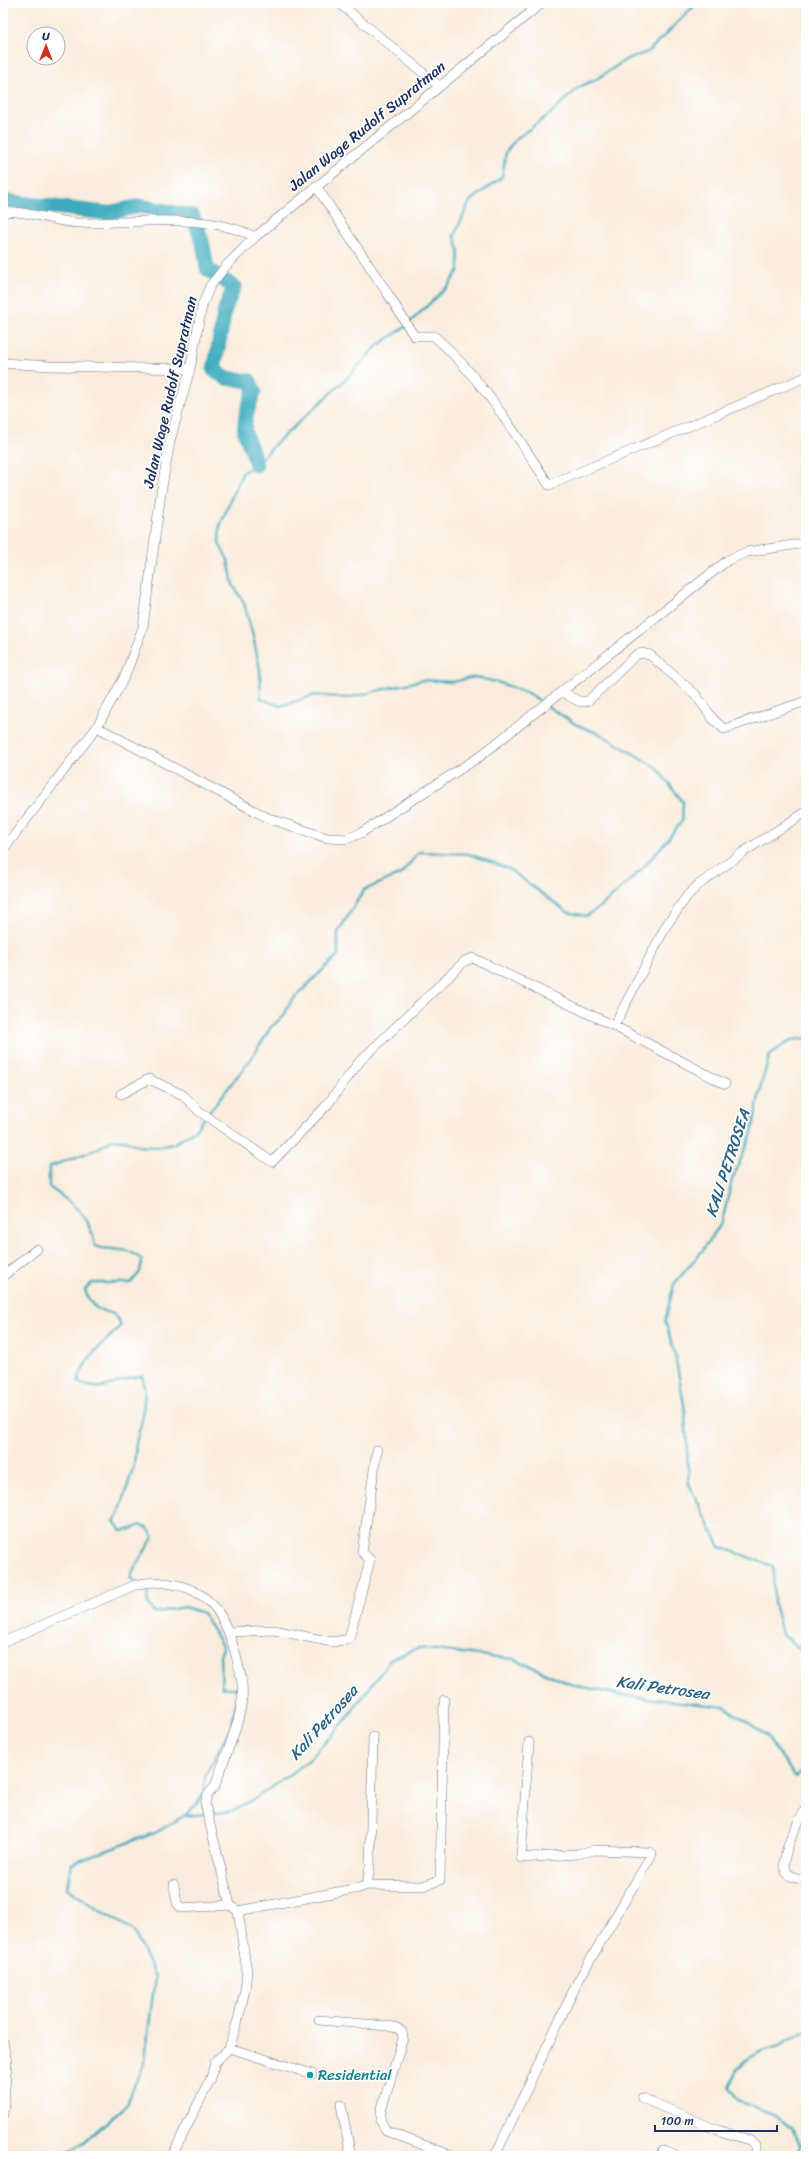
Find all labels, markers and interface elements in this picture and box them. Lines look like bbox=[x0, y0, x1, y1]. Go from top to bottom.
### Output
north arrow bbox=[26, 26, 66, 66]
text: U bbox=[42, 27, 50, 46]
street label: Jalan Wage Rudolf Supratman bbox=[282, 54, 451, 198]
street label: Jalan Wage Rudolf Supratman bbox=[135, 294, 205, 491]
water label: KALI PETROSEA bbox=[696, 1104, 759, 1221]
water label: Kali Petrosea bbox=[615, 1667, 713, 1709]
water label: Kali Petrosea bbox=[281, 1677, 367, 1767]
place label: Residential bbox=[318, 2062, 392, 2088]
marker: Residential bbox=[305, 2070, 315, 2080]
scale bar bbox=[655, 2107, 777, 2133]
text: 100 m bbox=[661, 2110, 694, 2132]

